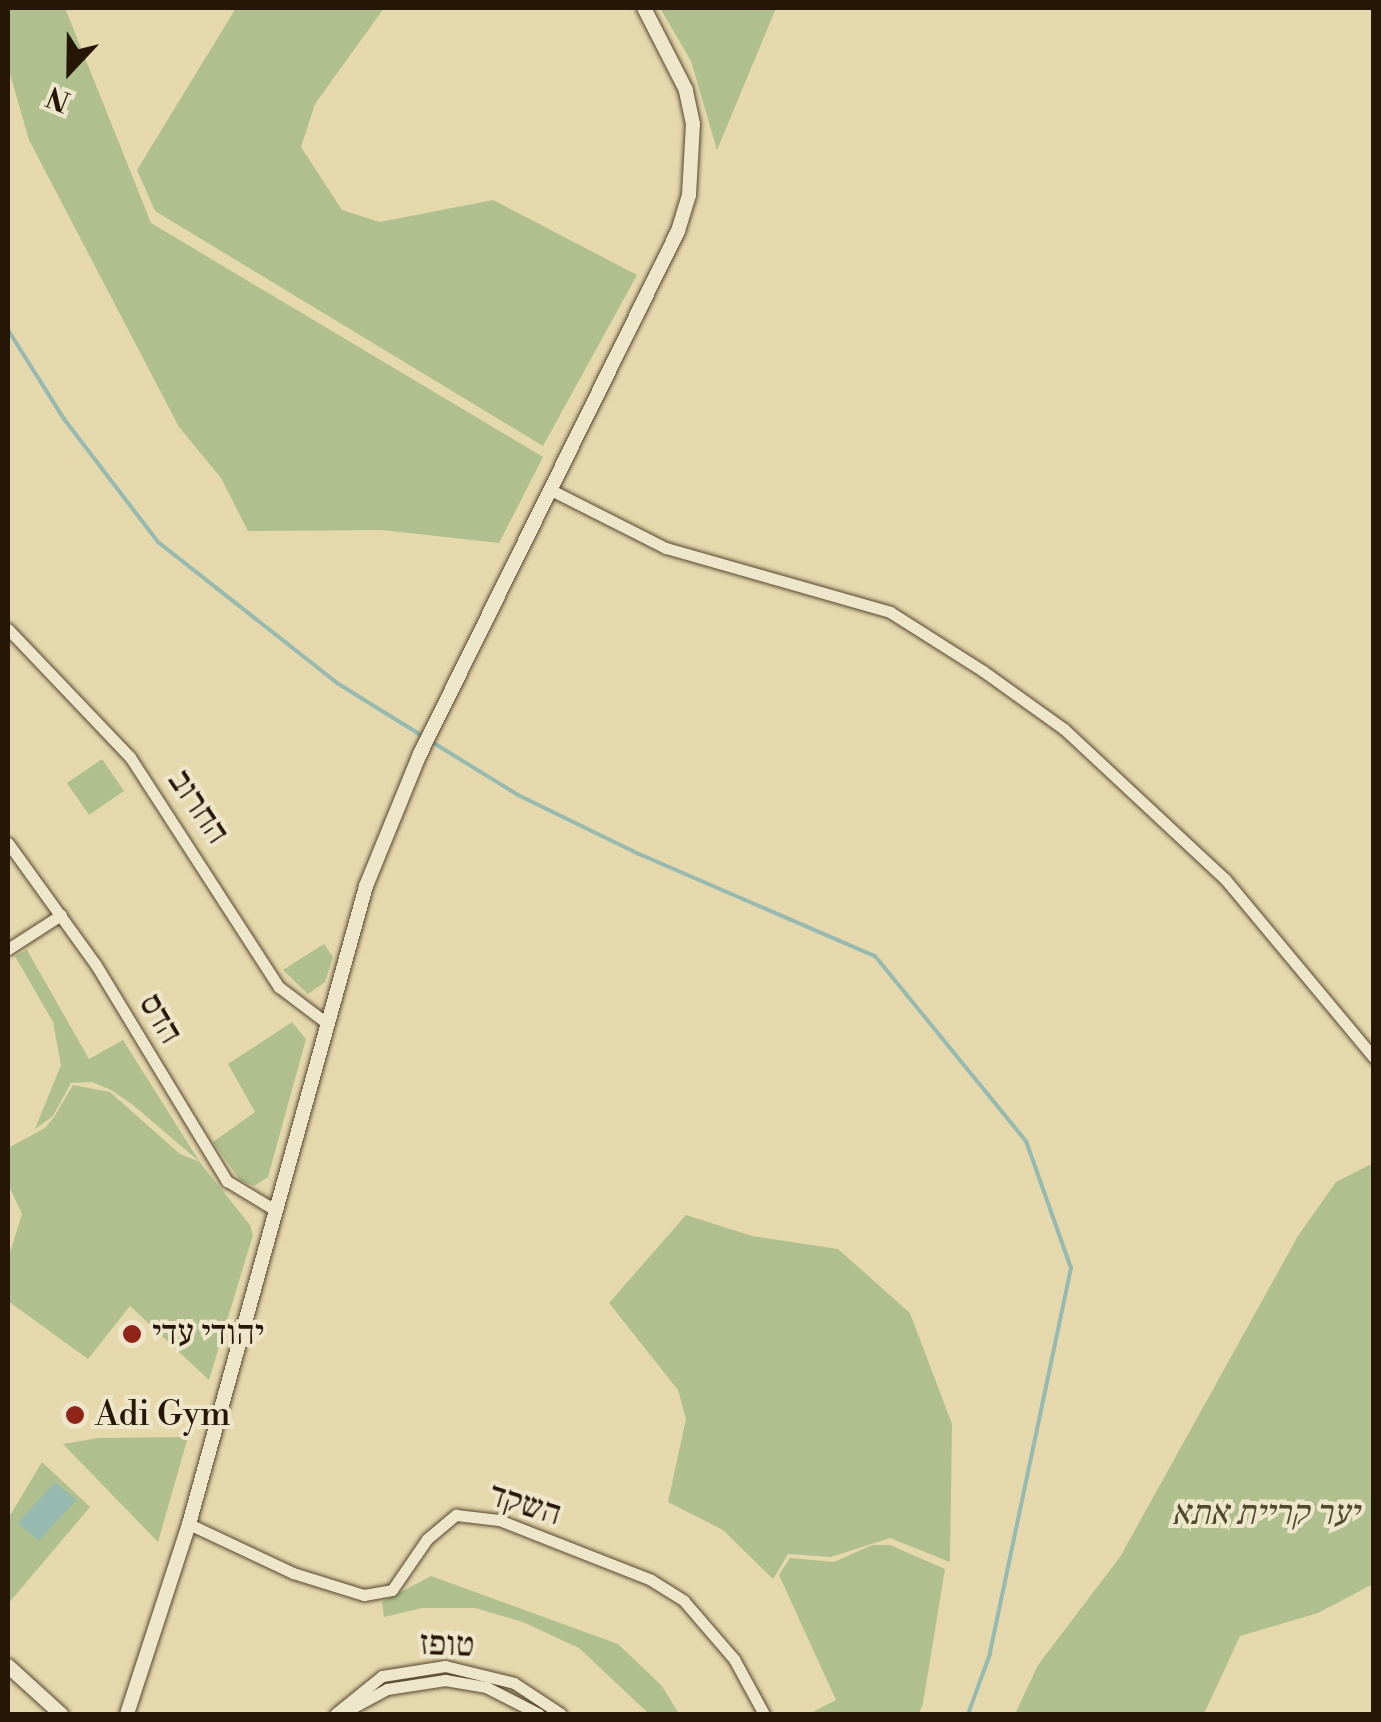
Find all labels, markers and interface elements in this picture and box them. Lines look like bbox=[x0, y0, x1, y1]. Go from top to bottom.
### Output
north arrow bbox=[20, 20, 120, 120]
text: N bbox=[42, 78, 75, 119]
street label: החרוב bbox=[158, 762, 238, 852]
street label: הדס bbox=[129, 986, 191, 1052]
place label: יהודי עדי bbox=[152, 1313, 264, 1355]
marker: יהודי עדי bbox=[121, 1323, 143, 1345]
place label: Adi Gym bbox=[95, 1394, 231, 1436]
marker: Adi Gym bbox=[64, 1404, 86, 1426]
street label: השקד bbox=[484, 1474, 566, 1536]
park label: יער קריית אתא bbox=[1171, 1493, 1359, 1535]
street label: טופז bbox=[419, 1623, 475, 1667]

